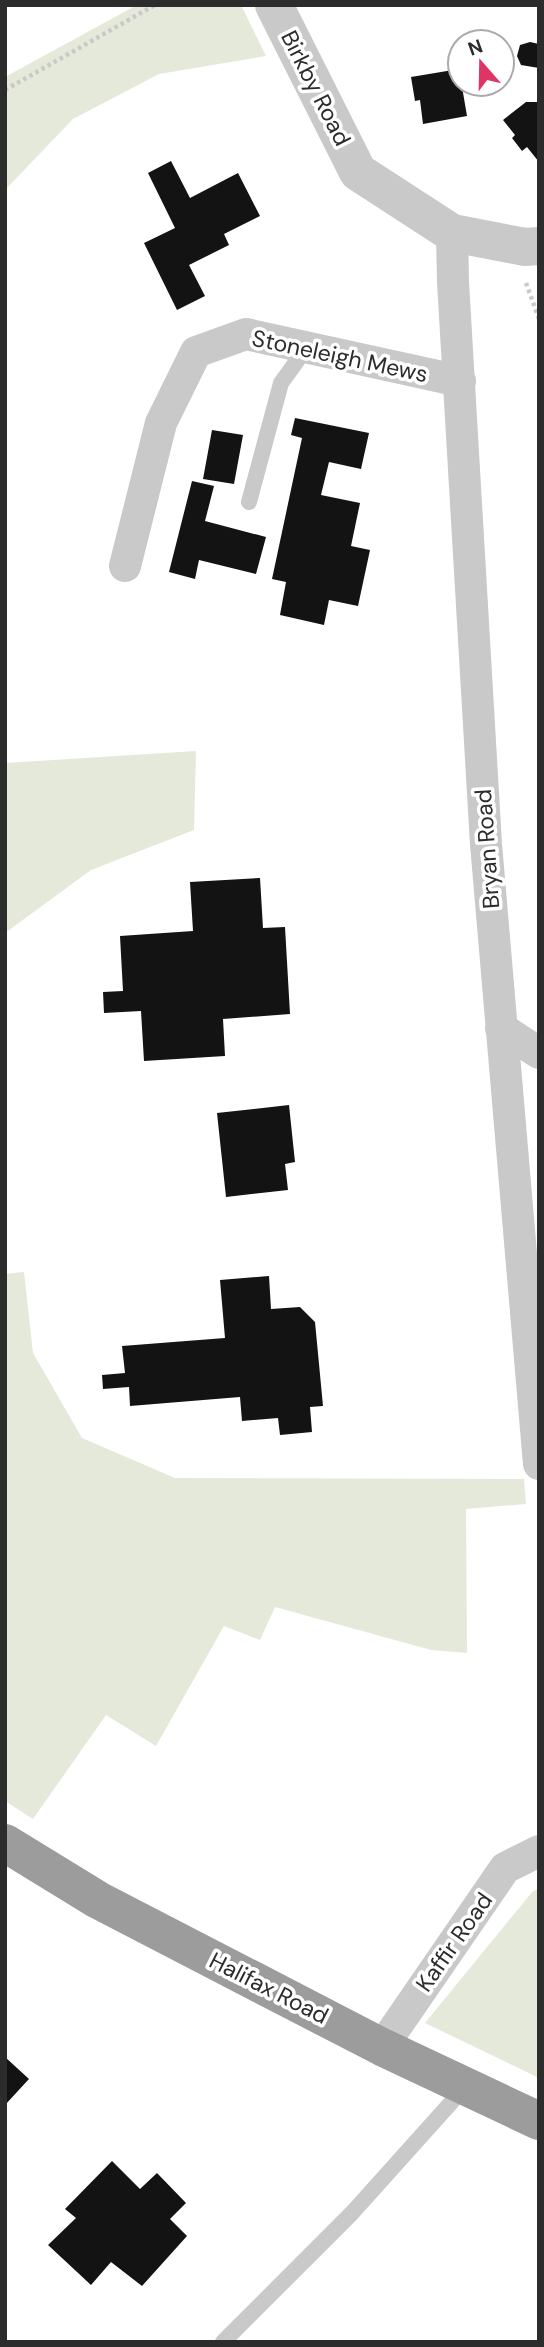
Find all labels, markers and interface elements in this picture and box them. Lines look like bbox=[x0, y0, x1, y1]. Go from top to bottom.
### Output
street label: Birkby Road bbox=[274, 25, 358, 151]
north arrow bbox=[446, 28, 516, 98]
text: N bbox=[465, 33, 486, 62]
street label: Stoneleigh Mews bbox=[249, 323, 431, 389]
street label: Bryan Road bbox=[468, 788, 506, 910]
street label: Kaffir Road bbox=[409, 1887, 499, 1997]
street label: Halifax Road bbox=[204, 1945, 334, 2031]

